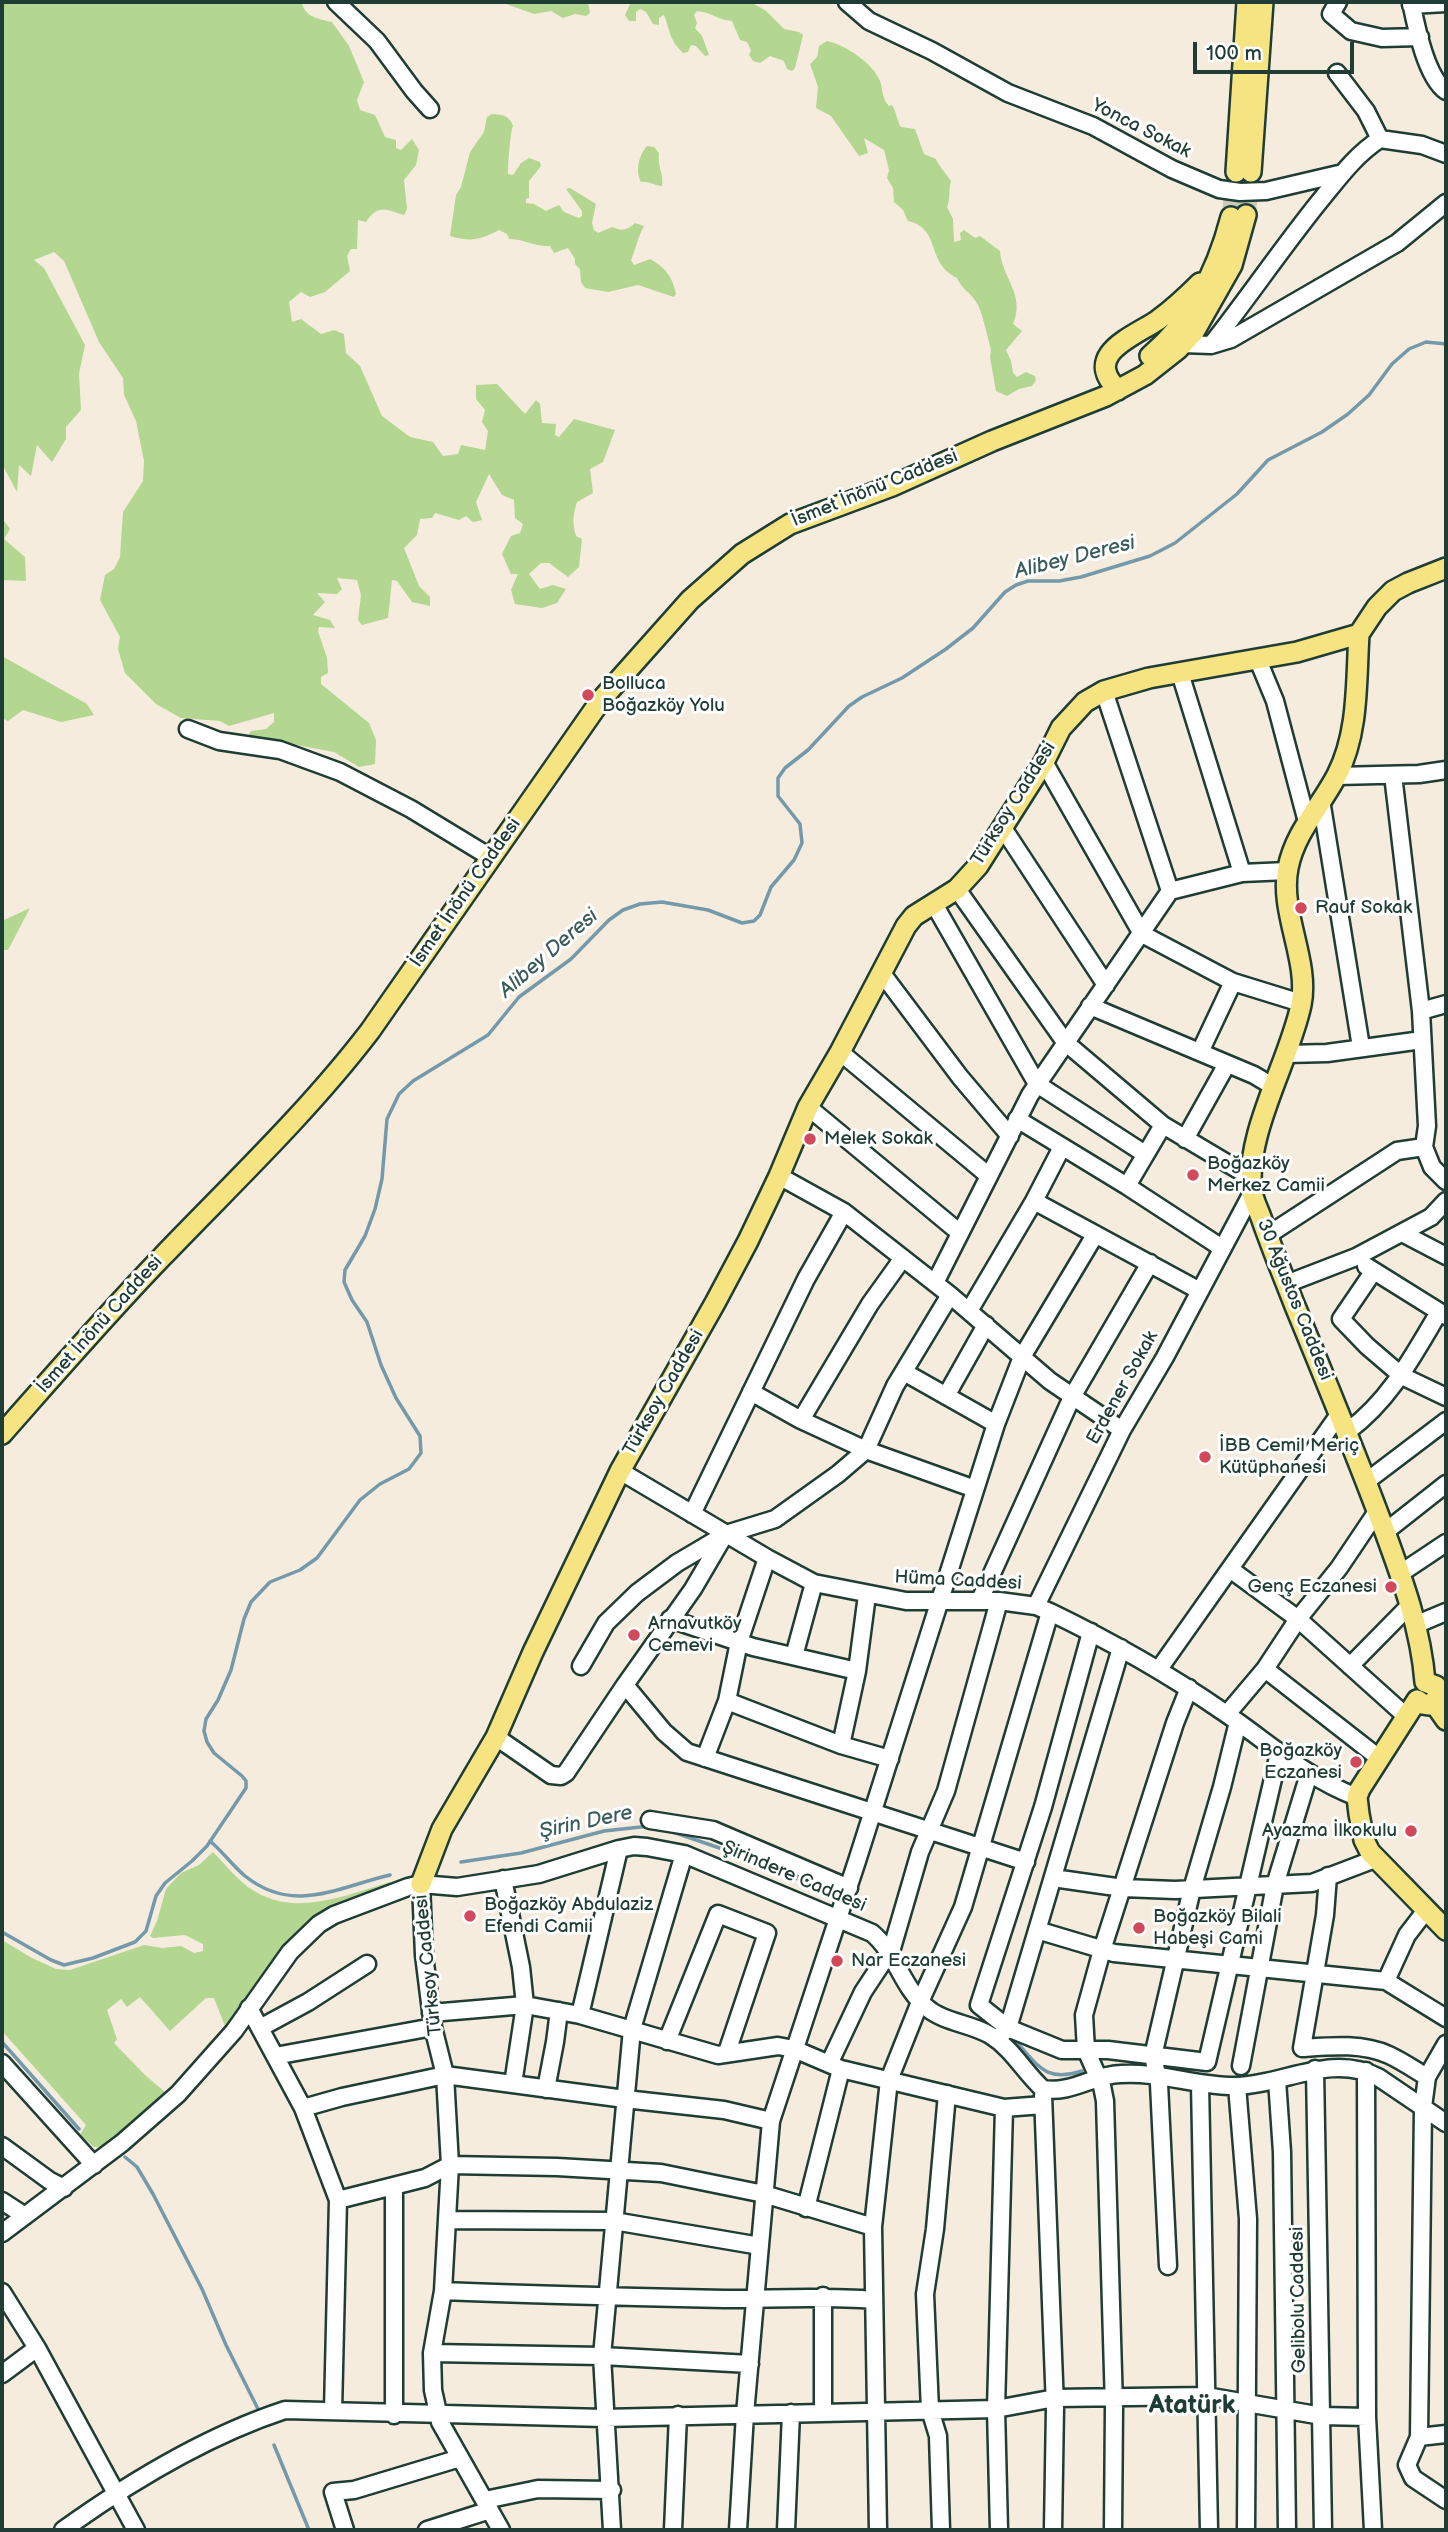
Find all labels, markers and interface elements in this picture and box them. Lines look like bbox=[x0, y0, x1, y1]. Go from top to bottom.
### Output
scale bar bbox=[1196, 28, 1357, 72]
text: 100 m bbox=[1206, 41, 1262, 66]
street label: Yonca Sokak bbox=[1088, 94, 1194, 164]
street label: İsmet İnönü Caddesi bbox=[789, 445, 961, 533]
water label: Alibey Deresi bbox=[1012, 531, 1138, 585]
place label: Bolluca Boğazköy Yolu bbox=[602, 673, 725, 717]
marker: Bolluca Boğazköy Yolu bbox=[580, 687, 596, 703]
street label: Türksoy Caddesi bbox=[967, 738, 1061, 870]
street label: İsmet İnönü Caddesi bbox=[406, 814, 526, 972]
place label: Rauf Sokak bbox=[1315, 897, 1412, 919]
marker: Rauf Sokak bbox=[1293, 900, 1309, 916]
water label: Alibey Deresi bbox=[494, 904, 604, 1004]
place label: Melek Sokak bbox=[824, 1128, 933, 1150]
marker: Melek Sokak bbox=[802, 1131, 818, 1147]
place label: Boğazköy Merkez Camii bbox=[1207, 1153, 1325, 1197]
marker: Boğazköy Merkez Camii bbox=[1185, 1167, 1201, 1183]
street label: 30 Ağustos Caddesi bbox=[1251, 1216, 1337, 1384]
street label: İsmet İnönü Caddesi bbox=[32, 1251, 168, 1399]
street label: Türksoy Caddesi bbox=[619, 1326, 709, 1460]
street label: Erdener Sokak bbox=[1082, 1327, 1164, 1449]
place label: İBB Cemil Meriç Kütüphanesi bbox=[1219, 1435, 1359, 1479]
marker: İBB Cemil Meriç Kütüphanesi bbox=[1197, 1449, 1213, 1465]
street label: Hüma Caddesi bbox=[894, 1566, 1022, 1596]
place label: Genç Eczanesi bbox=[1247, 1576, 1377, 1598]
marker: Genç Eczanesi bbox=[1383, 1579, 1399, 1595]
place label: Arnavutköy Cemevi bbox=[648, 1613, 741, 1657]
marker: Arnavutköy Cemevi bbox=[626, 1627, 642, 1643]
place label: Boğazköy Eczanesi bbox=[1259, 1740, 1342, 1784]
marker: Boğazköy Eczanesi bbox=[1348, 1754, 1364, 1770]
water label: Şirin Dere bbox=[537, 1801, 635, 1845]
place label: Ayazma İlkokulu bbox=[1262, 1820, 1397, 1842]
marker: Ayazma İlkokulu bbox=[1403, 1823, 1419, 1839]
street label: Şirindere Caddesi bbox=[719, 1836, 869, 1918]
street label: Türksoy Caddesi bbox=[410, 1893, 448, 2037]
place label: Boğazköy Abdulaziz Efendi Camii bbox=[484, 1894, 653, 1938]
place label: Boğazköy Bilali Habeşi Cami bbox=[1153, 1906, 1282, 1950]
marker: Boğazköy Abdulaziz Efendi Camii bbox=[462, 1908, 478, 1924]
marker: Boğazköy Bilali Habeşi Cami bbox=[1131, 1920, 1147, 1936]
place label: Nar Eczanesi bbox=[851, 1950, 966, 1972]
marker: Nar Eczanesi bbox=[829, 1953, 845, 1969]
street label: Gelibolu Caddesi bbox=[1286, 2226, 1312, 2374]
district label: Atatürk bbox=[1149, 2390, 1235, 2422]

